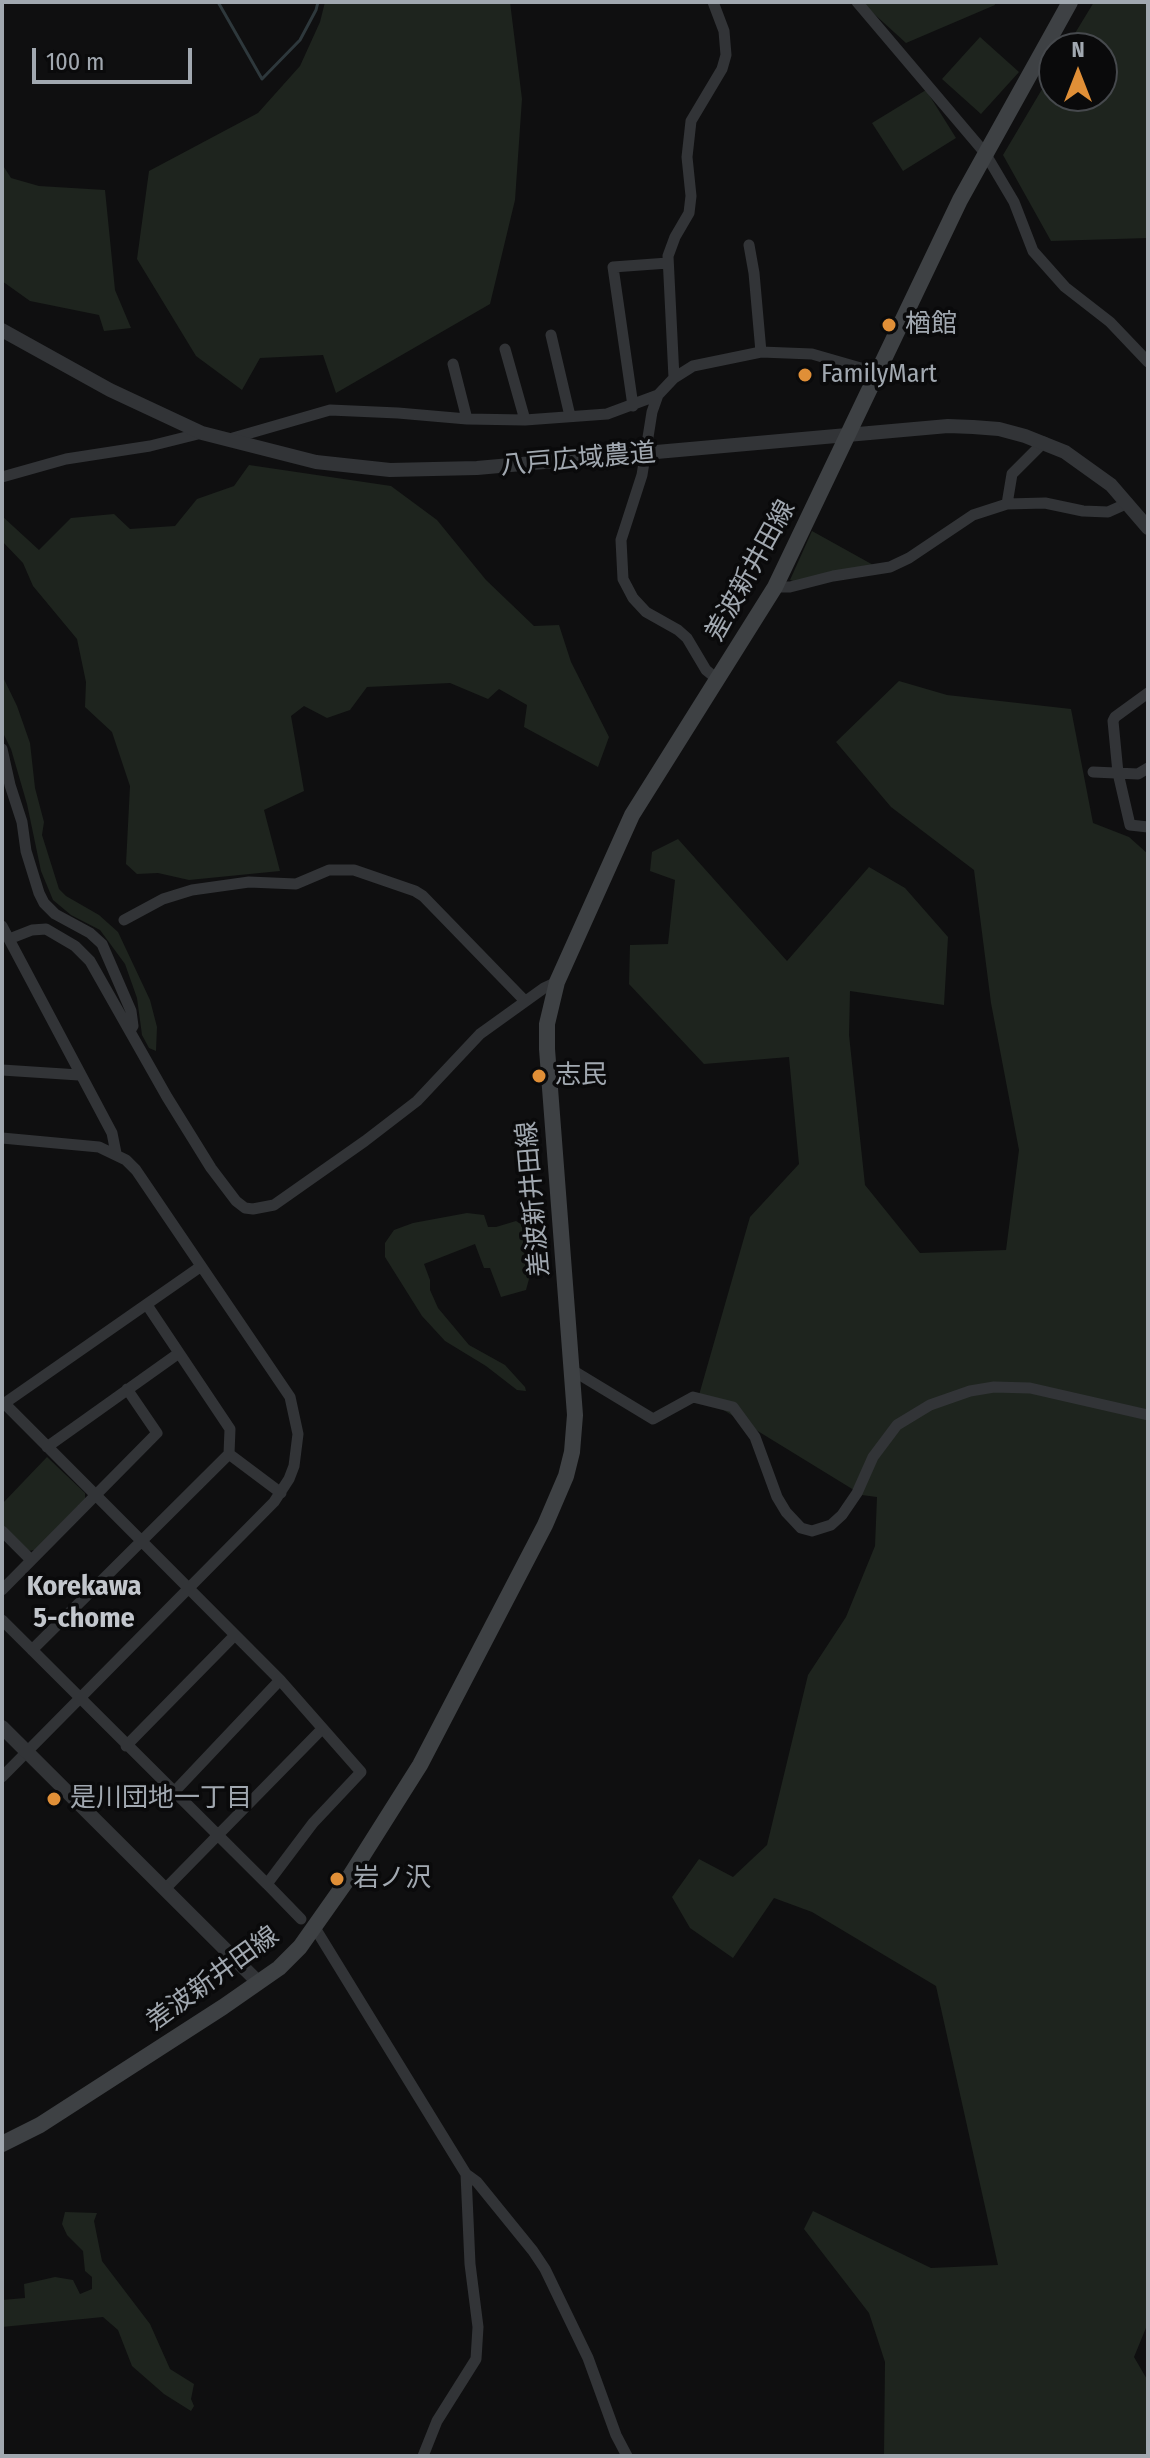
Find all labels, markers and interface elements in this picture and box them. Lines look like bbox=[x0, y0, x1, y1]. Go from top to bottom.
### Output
scale bar bbox=[36, 32, 196, 82]
north arrow bbox=[1038, 32, 1118, 112]
text: N bbox=[1071, 36, 1085, 63]
text: 100 m bbox=[46, 48, 104, 76]
place label: 楢館 bbox=[905, 309, 957, 341]
marker: 楢館 bbox=[880, 316, 898, 334]
place label: FamilyMart bbox=[821, 359, 937, 391]
marker: FamilyMart bbox=[796, 366, 814, 384]
street label: 八戸広域農道 bbox=[499, 438, 657, 482]
street label: 差波新井田線 bbox=[700, 495, 802, 647]
place label: 志民 bbox=[555, 1060, 607, 1092]
marker: 志民 bbox=[530, 1067, 548, 1085]
street label: 差波新井田線 bbox=[512, 1120, 556, 1278]
district label: Korekawa 5-chome bbox=[27, 1570, 141, 1636]
place label: 是川団地一丁目 bbox=[70, 1783, 252, 1815]
marker: 是川団地一丁目 bbox=[45, 1790, 63, 1808]
place label: 岩ノ沢 bbox=[353, 1863, 431, 1895]
marker: 岩ノ沢 bbox=[328, 1870, 346, 1888]
street label: 差波新井田線 bbox=[141, 1921, 285, 2037]

